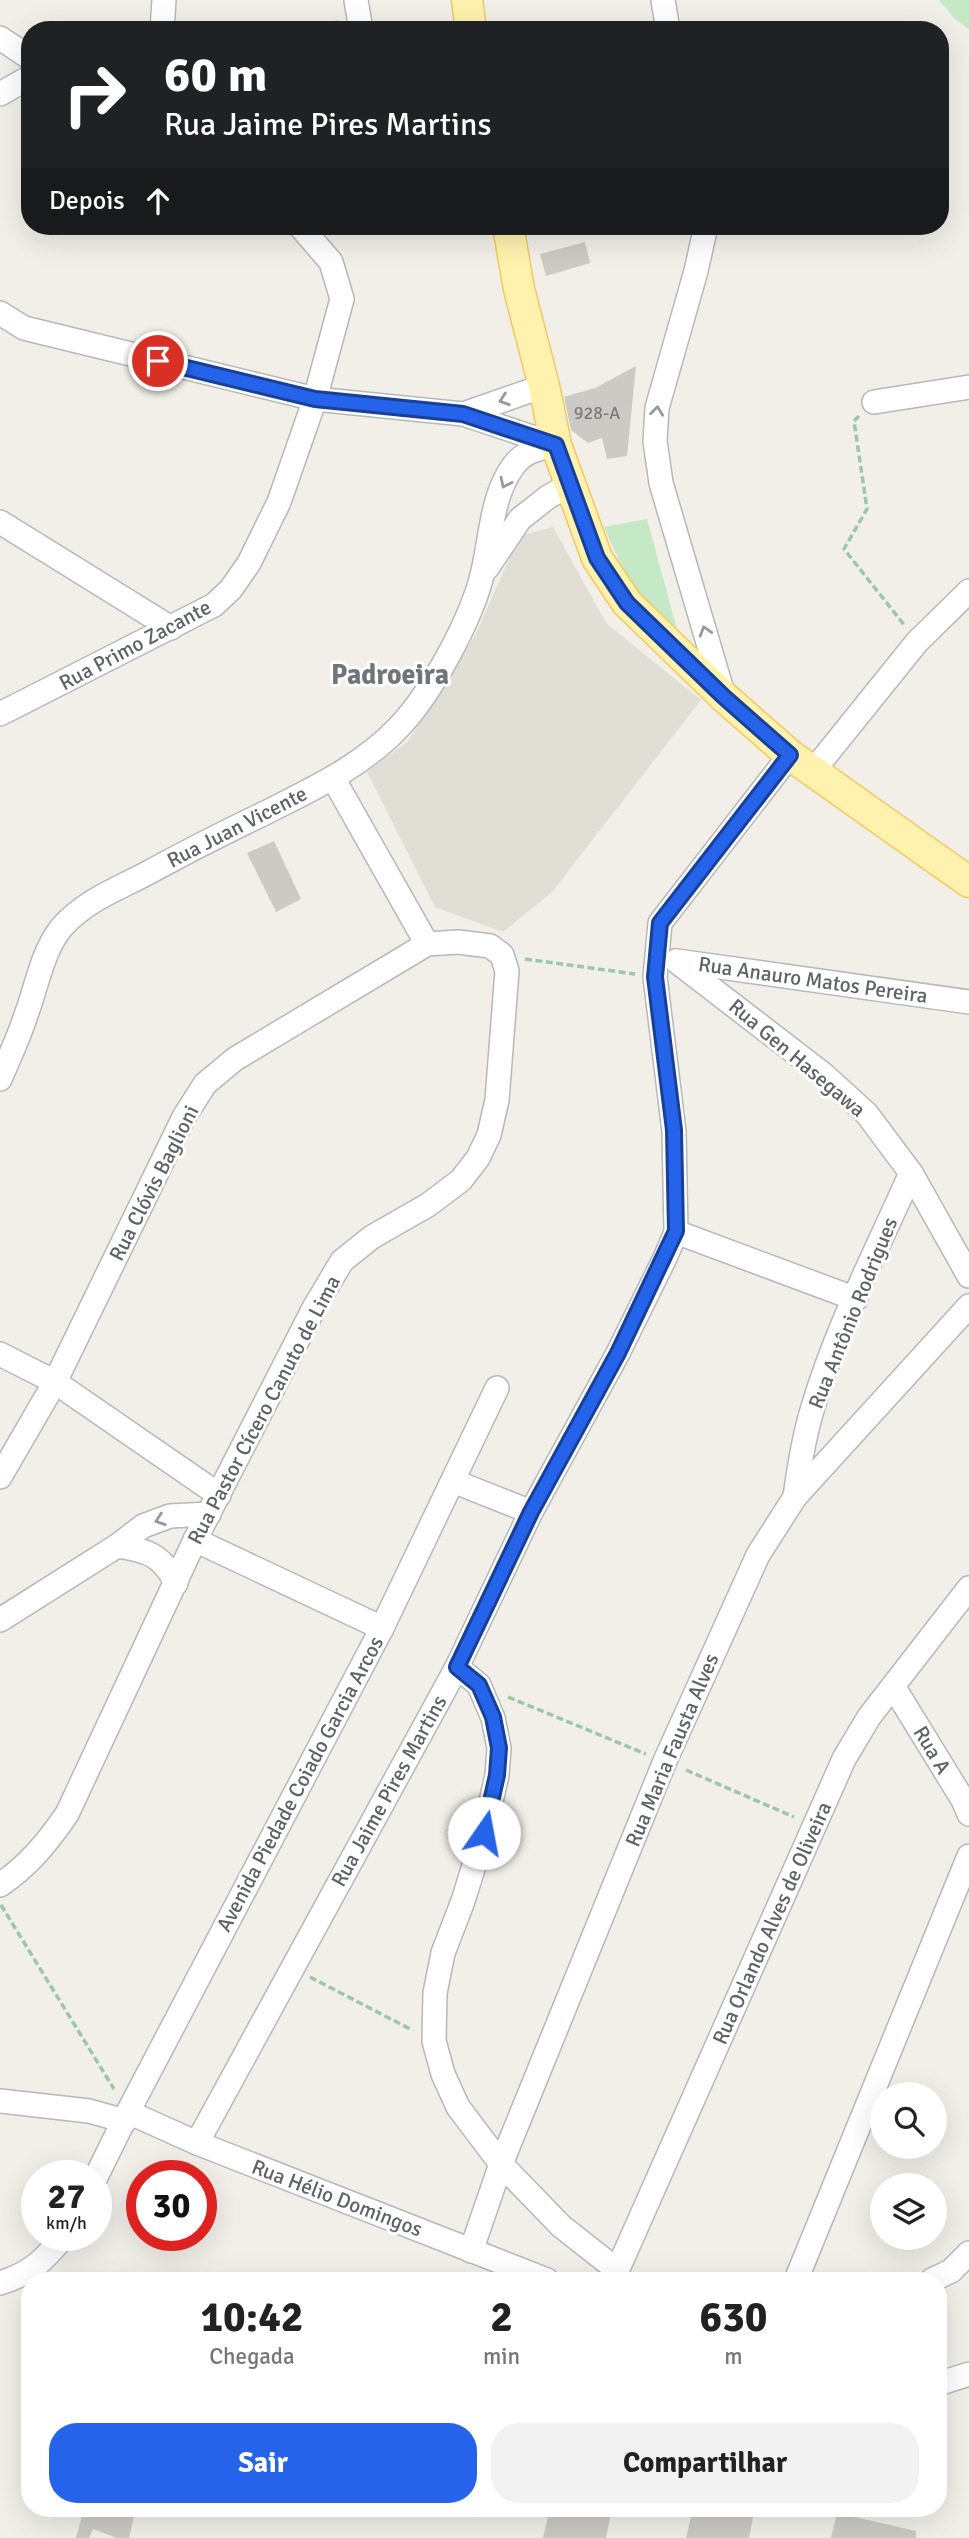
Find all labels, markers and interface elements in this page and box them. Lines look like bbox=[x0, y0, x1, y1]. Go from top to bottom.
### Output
text: 60 m bbox=[164, 45, 267, 105]
icon: right bbox=[49, 49, 140, 140]
text: Rua Jaime Pires Martins bbox=[164, 105, 491, 144]
icon: ahead bbox=[139, 182, 177, 220]
text: Depois bbox=[49, 185, 125, 217]
pin bbox=[128, 331, 188, 391]
icon: arrive bbox=[139, 342, 177, 380]
one-way arrow bbox=[498, 392, 510, 406]
house number: 928-A bbox=[574, 402, 620, 424]
one-way arrow bbox=[650, 405, 665, 417]
one-way arrow bbox=[499, 476, 513, 488]
street label: Rua Primo Zacante bbox=[55, 594, 215, 696]
one-way arrow bbox=[698, 626, 713, 638]
district label: Padroeira bbox=[331, 658, 449, 692]
street label: Rua Juan Vicente bbox=[163, 781, 311, 873]
street label: Rua Anauro Matos Pereira bbox=[697, 951, 929, 1009]
street label: Rua Gen Hasegawa bbox=[723, 993, 871, 1123]
street label: Rua Clóvis Baglioni bbox=[104, 1101, 204, 1265]
street label: Rua Antônio Rodrigues bbox=[803, 1213, 903, 1413]
street label: Rua Pastor Cícero Canuto de Lima bbox=[182, 1271, 346, 1549]
one-way arrow bbox=[154, 1512, 166, 1526]
street label: Avenida Piedade Coiado Garcia Arcos bbox=[211, 1632, 389, 1936]
street label: Rua Maria Fausta Alves bbox=[620, 1650, 724, 1850]
street label: Rua Jaime Pires Martins bbox=[326, 1691, 452, 1891]
street label: Rua A bbox=[908, 1721, 957, 1779]
position arrow bbox=[447, 1796, 521, 1870]
street label: Rua Orlando Alves de Oliveira bbox=[707, 1798, 837, 2048]
map controls bbox=[870, 2082, 947, 2250]
button: search bbox=[870, 2082, 947, 2159]
street label: Rua Hélio Domingos bbox=[248, 2154, 426, 2242]
speed limit sign: 30 bbox=[126, 2160, 217, 2251]
button: layers bbox=[870, 2173, 947, 2250]
text: 27 bbox=[48, 2175, 85, 2218]
text: km/h bbox=[46, 2212, 87, 2234]
text: 10:42 bbox=[200, 2292, 304, 2343]
text: 2 bbox=[490, 2292, 513, 2343]
text: 630 bbox=[699, 2292, 768, 2343]
text: Chegada bbox=[209, 2342, 295, 2371]
text: min bbox=[483, 2342, 520, 2371]
text: m bbox=[724, 2342, 743, 2371]
button: Sair bbox=[49, 2423, 477, 2503]
button: Compartilhar bbox=[491, 2423, 919, 2503]

